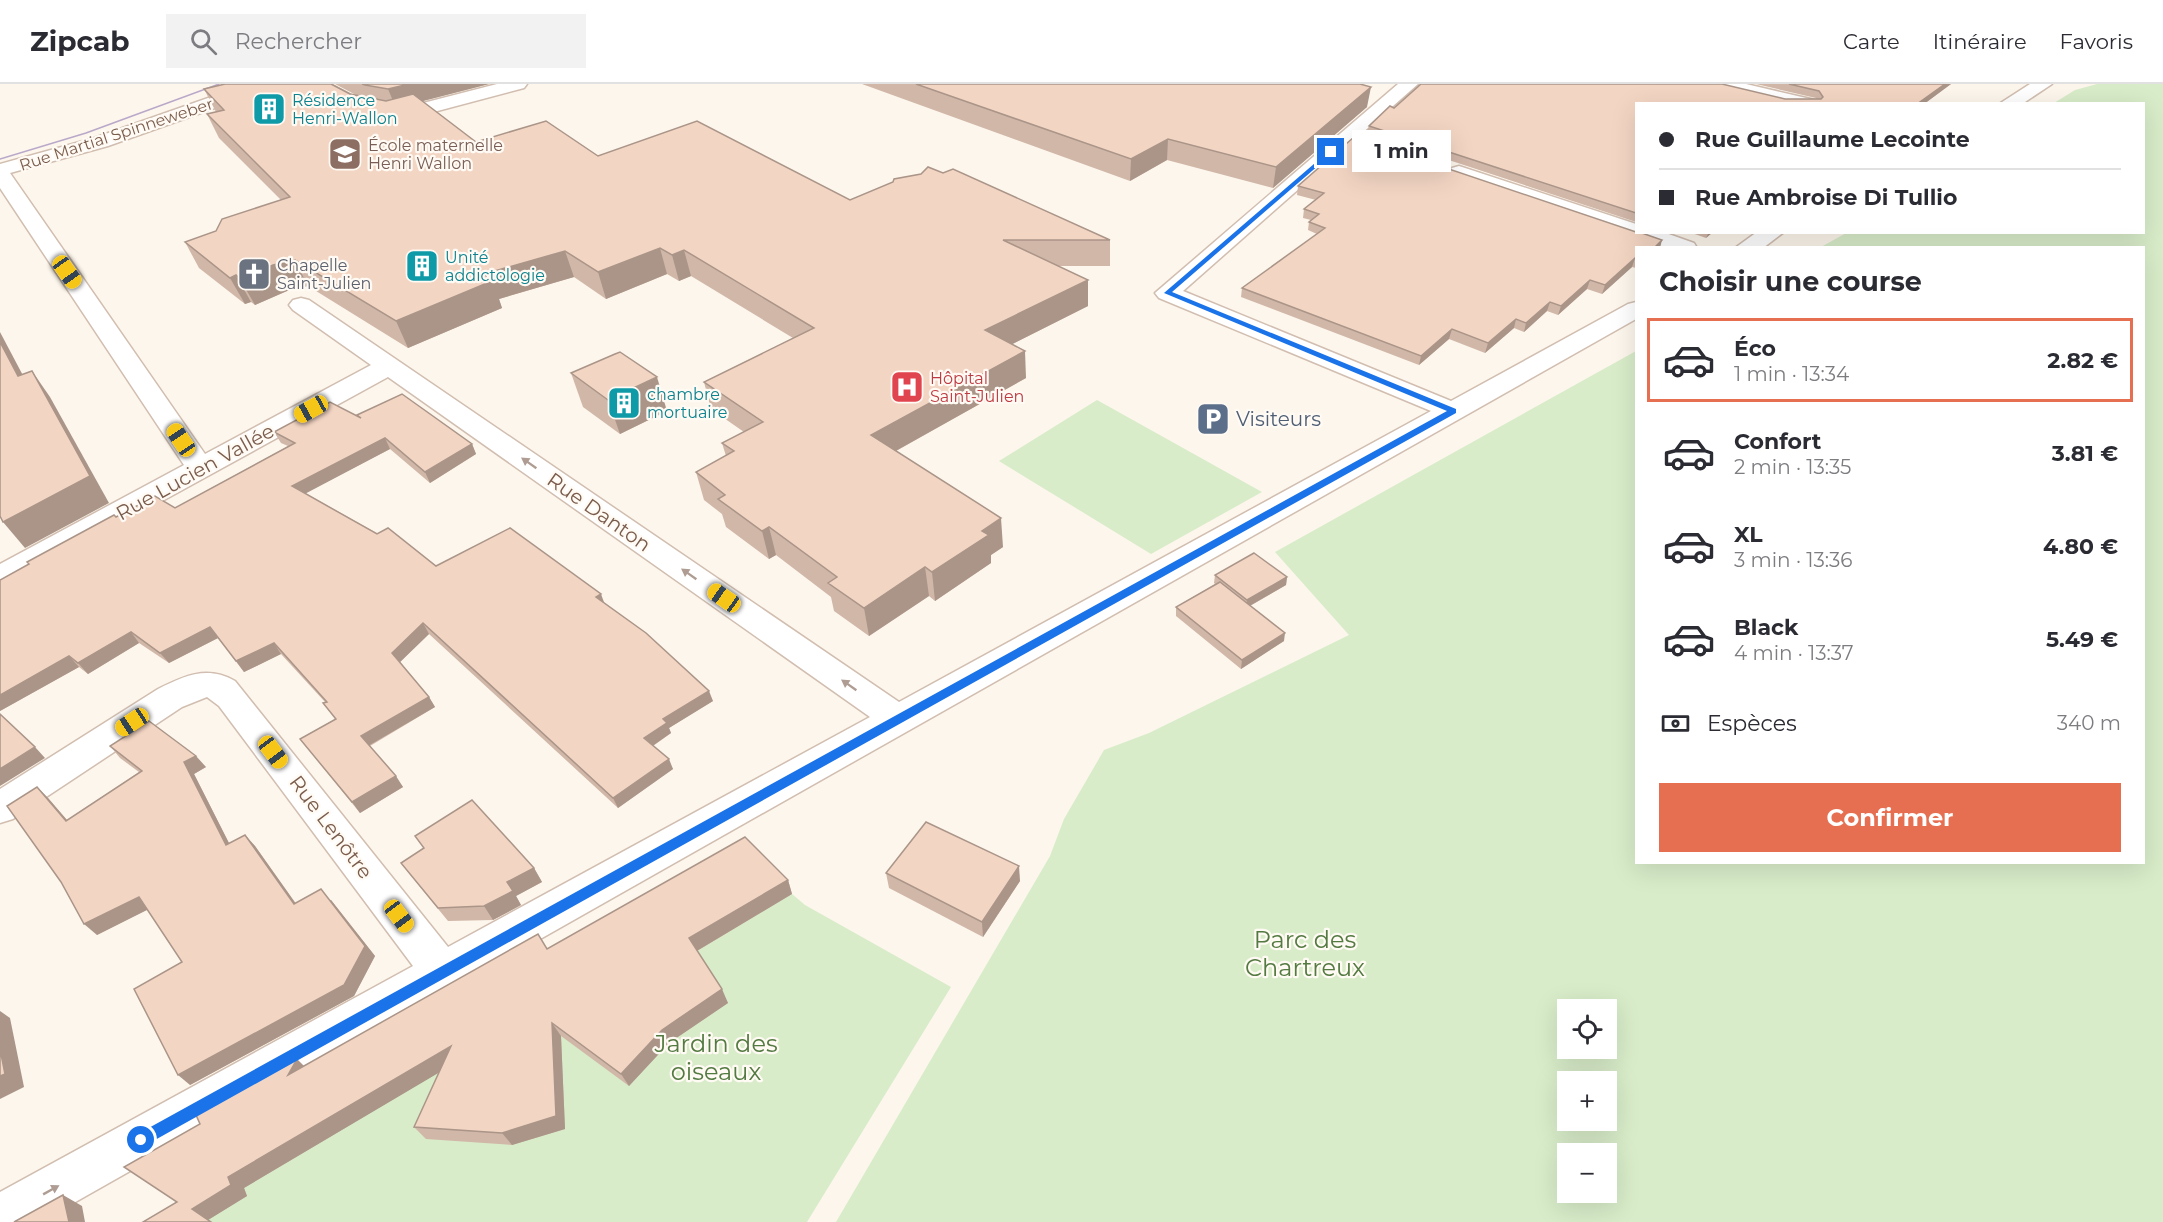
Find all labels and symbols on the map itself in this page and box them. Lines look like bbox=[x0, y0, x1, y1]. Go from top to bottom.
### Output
building icon: Résidence Henri-Wallon bbox=[251, 91, 287, 127]
place label: Résidence Henri-Wallon bbox=[292, 91, 398, 128]
street label: Rue Martial Spinneweber bbox=[17, 94, 216, 175]
callout: 1 min bbox=[1352, 131, 1451, 173]
school or university icon: École maternelle Henri Wallon bbox=[327, 136, 363, 172]
place label: École maternelle Henri Wallon bbox=[368, 136, 503, 173]
route end bbox=[1317, 138, 1344, 165]
building icon: Unité addictologie bbox=[404, 248, 440, 284]
place label: Unité addictologie bbox=[445, 248, 545, 285]
car bbox=[49, 252, 85, 292]
church icon: Chapelle Saint-Julien bbox=[236, 256, 272, 292]
place label: Chapelle Saint-Julien bbox=[277, 256, 371, 293]
hospital icon: Hôpital Saint-Julien bbox=[889, 369, 925, 405]
place label: Hôpital Saint-Julien bbox=[930, 369, 1024, 406]
building icon: chambre mortuaire bbox=[606, 385, 642, 421]
place label: chambre mortuaire bbox=[647, 385, 728, 422]
car bbox=[291, 392, 331, 426]
parking icon: Visiteurs bbox=[1195, 401, 1231, 437]
place label: Visiteurs bbox=[1236, 407, 1321, 431]
street label: Rue Lucien Vallée bbox=[112, 419, 278, 525]
car bbox=[163, 420, 199, 460]
one-way arrow bbox=[521, 457, 537, 469]
street label: Rue Danton bbox=[543, 468, 655, 556]
one-way arrow bbox=[681, 569, 697, 580]
car bbox=[704, 580, 744, 616]
one-way arrow bbox=[842, 679, 858, 691]
car bbox=[112, 705, 152, 739]
car bbox=[255, 732, 291, 772]
street label: Rue Lenôtre bbox=[284, 771, 378, 883]
car bbox=[381, 896, 417, 936]
park label: Parc des Chartreux bbox=[1245, 925, 1365, 982]
park label: Jardin des oiseaux bbox=[653, 1029, 778, 1086]
route start bbox=[127, 1126, 154, 1153]
one-way arrow bbox=[43, 1185, 60, 1195]

